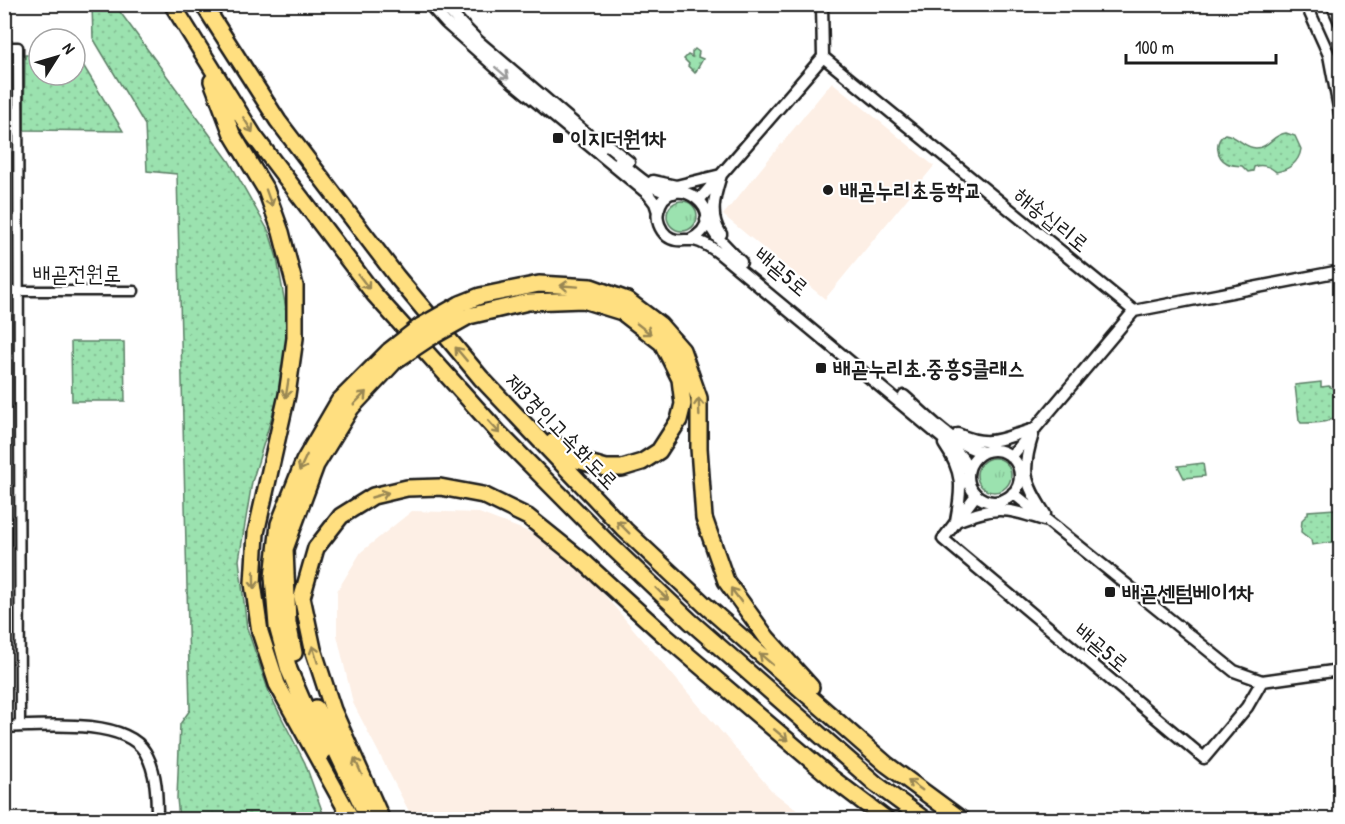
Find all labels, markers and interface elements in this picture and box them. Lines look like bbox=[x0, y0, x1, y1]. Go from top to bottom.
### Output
north arrow bbox=[27, 27, 87, 87]
scale bar bbox=[1126, 27, 1276, 65]
text: 100 m bbox=[1135, 35, 1174, 60]
text: N bbox=[58, 38, 81, 58]
one-way arrow bbox=[494, 66, 509, 80]
one-way arrow bbox=[242, 116, 254, 133]
place label: 이지더원1차 bbox=[570, 123, 667, 153]
marker: 이지더원1차 bbox=[551, 131, 565, 145]
place label: 배곧누리초등학교 bbox=[840, 175, 982, 205]
street label: 해송십리로 bbox=[1008, 179, 1096, 259]
marker: 배곧누리초등학교 bbox=[821, 183, 835, 197]
one-way arrow bbox=[264, 188, 275, 207]
street label: 배곧5로 bbox=[748, 239, 816, 303]
street label: 배곧전원로 bbox=[33, 258, 121, 288]
one-way arrow bbox=[358, 273, 370, 289]
one-way arrow bbox=[560, 280, 580, 291]
one-way arrow bbox=[635, 322, 651, 335]
one-way arrow bbox=[454, 346, 467, 362]
place label: 배곧누리초.중흥S클래스 bbox=[833, 353, 1025, 383]
marker: 배곧누리초.중흥S클래스 bbox=[814, 361, 828, 375]
street label: 제3경인고속화도로 bbox=[499, 366, 625, 496]
one-way arrow bbox=[282, 379, 293, 398]
one-way arrow bbox=[353, 391, 367, 406]
one-way arrow bbox=[693, 398, 704, 418]
one-way arrow bbox=[486, 420, 501, 435]
one-way arrow bbox=[297, 454, 309, 472]
one-way arrow bbox=[370, 489, 389, 500]
one-way arrow bbox=[615, 519, 630, 534]
one-way arrow bbox=[248, 570, 260, 590]
place label: 배곧센텀베이1차 bbox=[1122, 577, 1254, 607]
marker: 배곧센텀베이1차 bbox=[1103, 585, 1117, 599]
one-way arrow bbox=[654, 587, 669, 601]
one-way arrow bbox=[730, 587, 742, 603]
street label: 배곧5로 bbox=[1068, 615, 1136, 679]
one-way arrow bbox=[309, 645, 320, 664]
one-way arrow bbox=[759, 652, 774, 666]
one-way arrow bbox=[773, 728, 788, 742]
one-way arrow bbox=[352, 757, 363, 775]
one-way arrow bbox=[907, 779, 923, 791]

